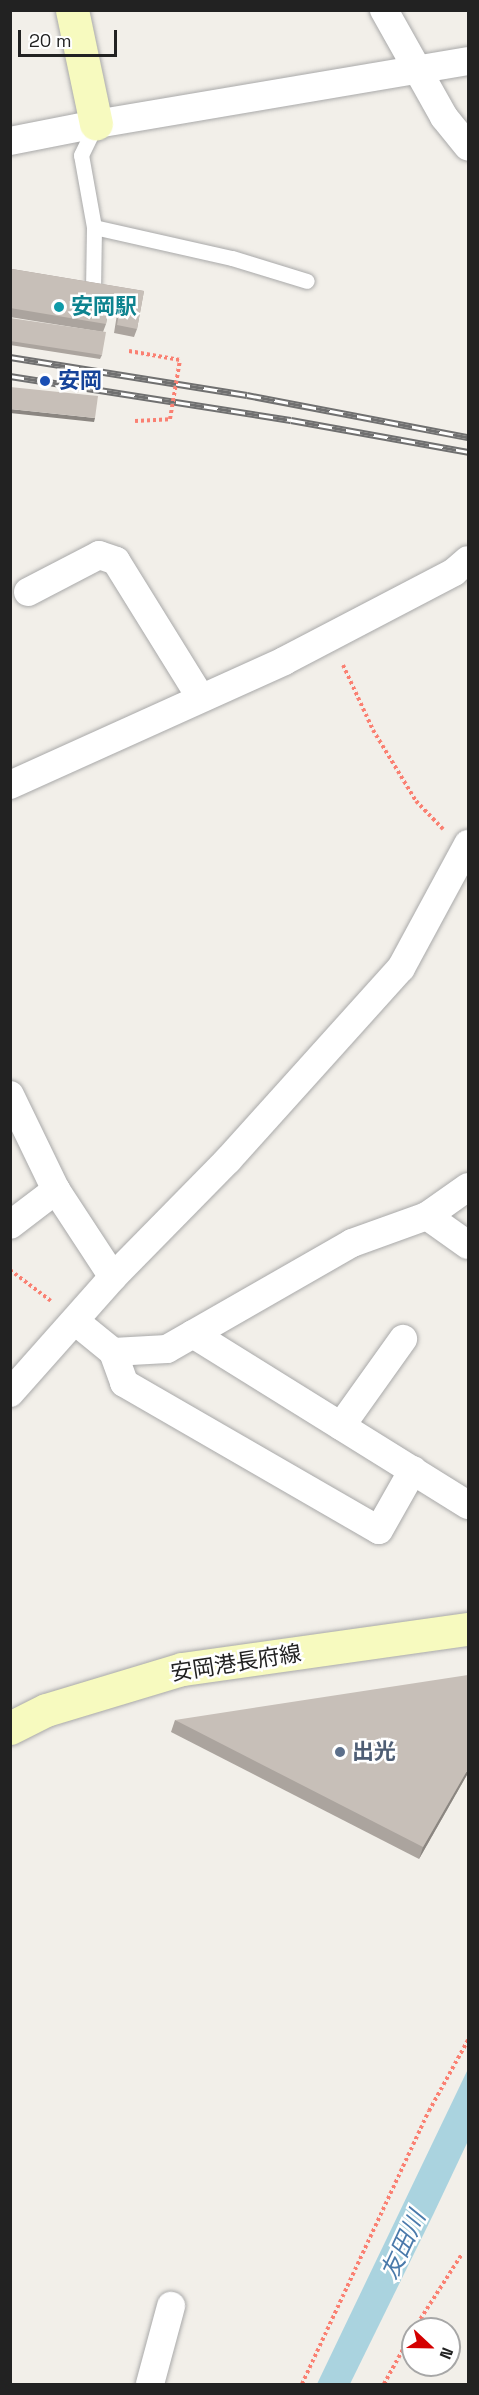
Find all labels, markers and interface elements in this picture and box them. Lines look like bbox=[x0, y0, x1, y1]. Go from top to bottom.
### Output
scale bar bbox=[21, 18, 120, 56]
text: 20 m bbox=[29, 29, 72, 52]
place label: 安岡駅 bbox=[71, 294, 137, 320]
marker: 安岡駅 bbox=[52, 300, 66, 314]
place label: 安岡 bbox=[58, 368, 102, 394]
marker: 安岡 bbox=[36, 372, 54, 390]
street label: 安岡港長府線 bbox=[169, 1640, 303, 1686]
place label: 出光 bbox=[352, 1739, 396, 1765]
marker: 出光 bbox=[333, 1745, 347, 1759]
water label: 友田川 bbox=[375, 2206, 431, 2284]
north arrow bbox=[401, 2317, 461, 2377]
text: N bbox=[435, 2344, 458, 2362]

